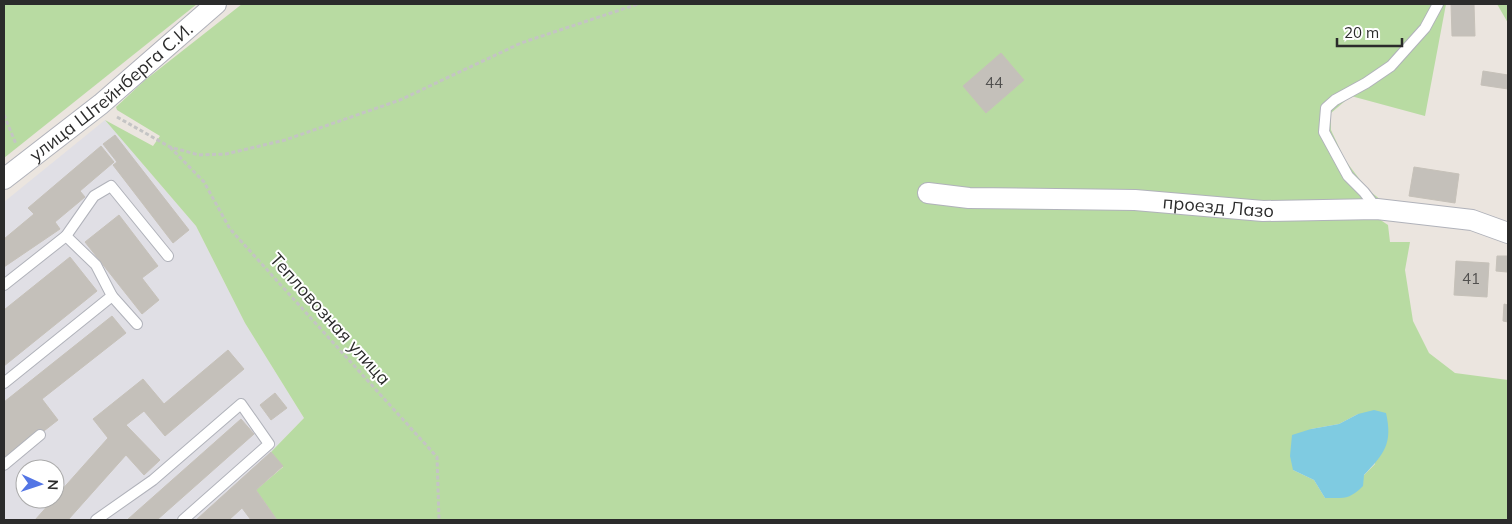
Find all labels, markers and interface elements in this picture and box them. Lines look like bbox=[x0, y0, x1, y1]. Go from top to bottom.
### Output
scale bar bbox=[1337, 15, 1402, 47]
street label: улица Штейнберга С.И. bbox=[24, 17, 197, 166]
text: 20 m bbox=[1344, 23, 1379, 42]
house number: 44 bbox=[985, 73, 1003, 92]
street label: проезд Лазо bbox=[1162, 190, 1274, 222]
street label: Тепловозная улица bbox=[265, 248, 396, 389]
house number: 41 bbox=[1462, 269, 1480, 288]
north arrow bbox=[15, 459, 65, 509]
text: N bbox=[44, 479, 62, 490]

